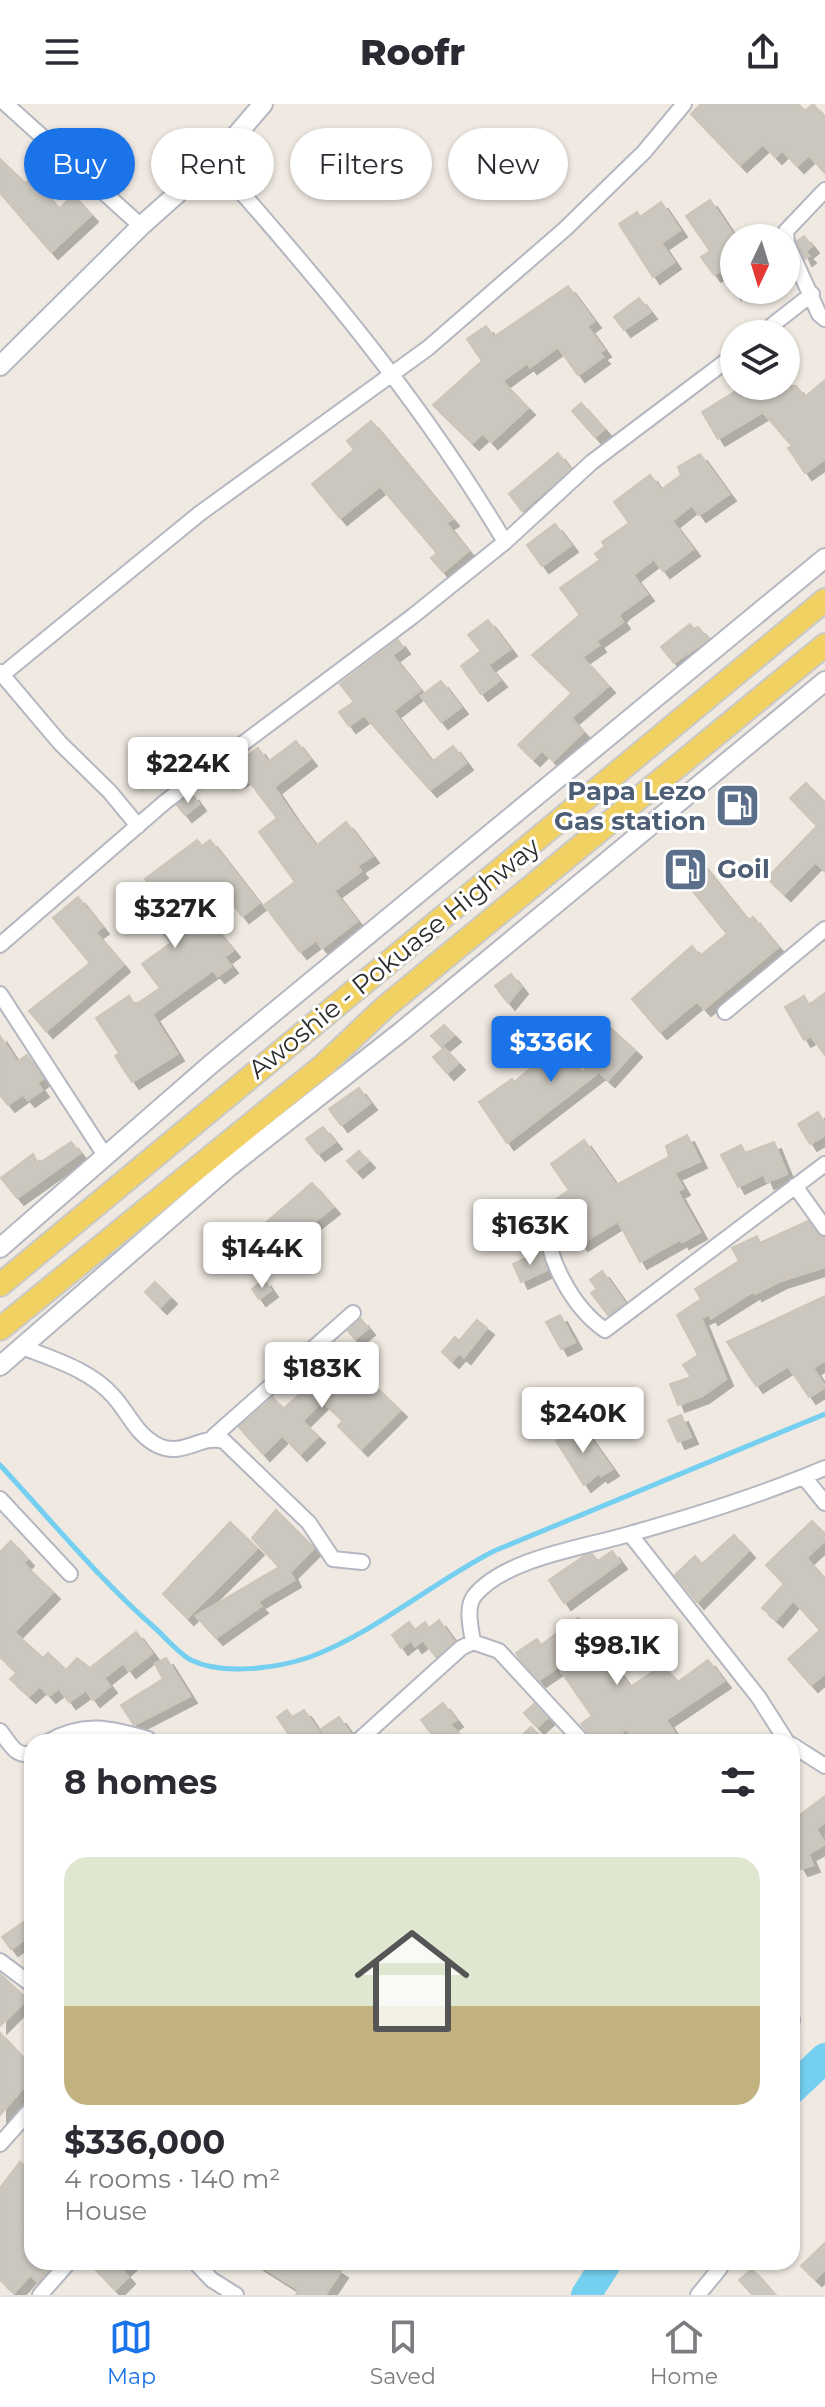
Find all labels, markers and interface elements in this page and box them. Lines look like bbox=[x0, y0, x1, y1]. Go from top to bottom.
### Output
icon: menu bbox=[40, 30, 84, 74]
text: Roofr bbox=[360, 30, 465, 74]
icon: share bbox=[741, 30, 785, 74]
chip: Buy bbox=[24, 128, 135, 200]
chip: Rent bbox=[151, 128, 274, 200]
chip: Filters bbox=[290, 128, 432, 200]
chip: New bbox=[448, 128, 568, 200]
north arrow bbox=[720, 224, 800, 304]
map controls bbox=[720, 224, 800, 400]
button: layers bbox=[720, 320, 800, 400]
pin: $224K bbox=[132, 737, 244, 805]
text: $224K bbox=[146, 747, 230, 779]
place label: Papa Lezo Gas station bbox=[554, 775, 706, 837]
fuel station icon: Papa Lezo Gas station bbox=[713, 782, 761, 830]
street label: Awoshie - Pokuase Highway bbox=[242, 830, 547, 1086]
fuel station icon: Goil bbox=[662, 845, 710, 893]
place label: Goil bbox=[717, 853, 770, 885]
pin: $327K bbox=[119, 882, 231, 950]
text: $327K bbox=[134, 892, 216, 924]
pin: $336K bbox=[495, 1016, 607, 1084]
text: $336K bbox=[510, 1026, 592, 1058]
pin: $163K bbox=[474, 1199, 586, 1267]
text: $163K bbox=[491, 1209, 569, 1241]
pin: $144K bbox=[206, 1222, 318, 1290]
text: $144K bbox=[221, 1232, 303, 1264]
pin: $183K bbox=[266, 1342, 378, 1410]
text: $183K bbox=[283, 1352, 361, 1384]
pin: $240K bbox=[527, 1387, 639, 1455]
text: $240K bbox=[540, 1397, 626, 1429]
pin: $98.1K bbox=[552, 1619, 682, 1687]
text: $98.1K bbox=[574, 1629, 660, 1661]
icon: filters bbox=[716, 1760, 760, 1804]
text: 8 homes bbox=[64, 1761, 217, 1803]
icon: home bbox=[340, 1909, 484, 2053]
text: $336,000 bbox=[64, 2121, 225, 2163]
text: 4 rooms · 140 m² bbox=[64, 2163, 281, 2195]
text: House bbox=[64, 2195, 147, 2227]
tab: Map bbox=[107, 2315, 156, 2390]
tab: Saved bbox=[370, 2315, 436, 2390]
tab: Home bbox=[650, 2315, 718, 2390]

